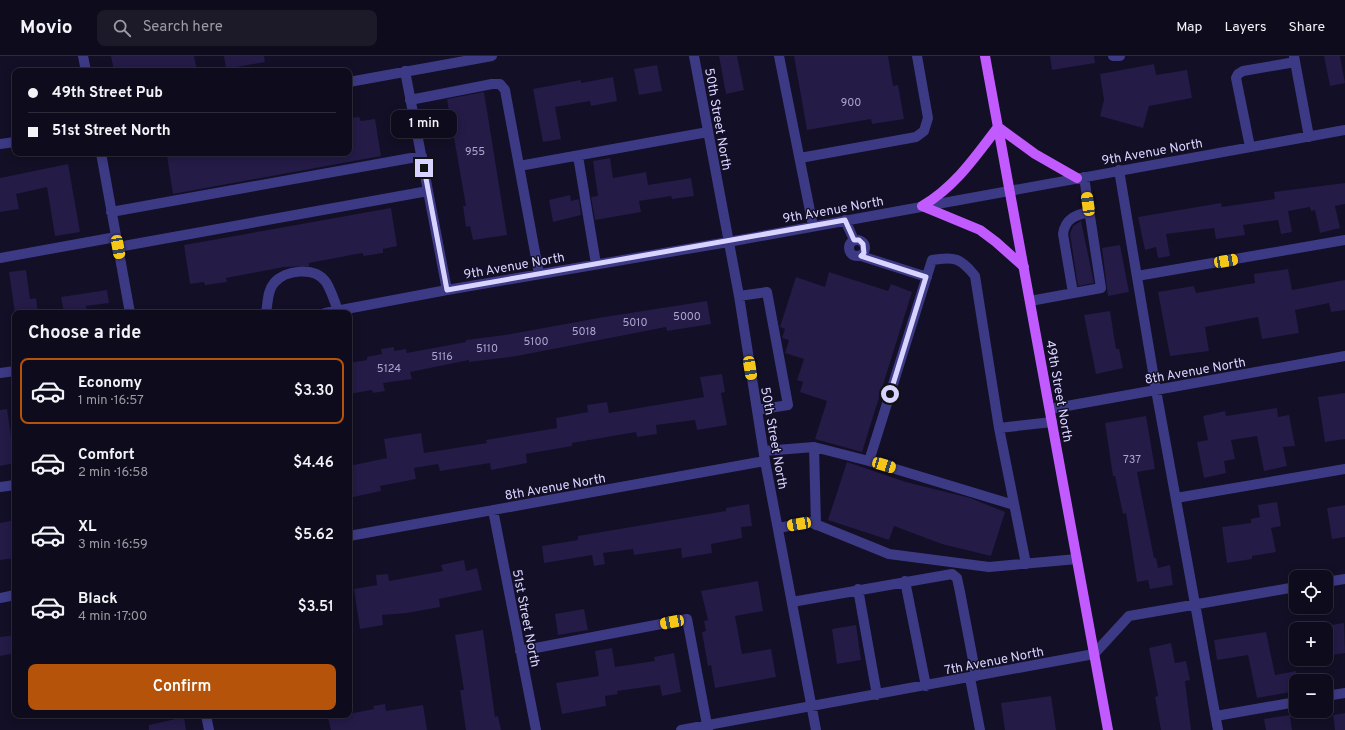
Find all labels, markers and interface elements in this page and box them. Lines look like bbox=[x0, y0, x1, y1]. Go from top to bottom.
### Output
search box bbox=[97, 10, 377, 46]
text: Movio bbox=[20, 16, 73, 40]
icon: search bbox=[111, 17, 133, 39]
text: Search here bbox=[143, 18, 223, 37]
text: Map bbox=[1176, 19, 1202, 36]
text: Layers bbox=[1224, 19, 1266, 36]
text: Share bbox=[1288, 19, 1325, 36]
street label: 50th Street North bbox=[700, 67, 734, 172]
text: 49th Street Pub bbox=[52, 84, 163, 103]
house number: 900 bbox=[841, 96, 861, 110]
callout: 1 min bbox=[391, 110, 457, 138]
text: 1 min bbox=[409, 116, 439, 132]
text: 51st Street North bbox=[52, 122, 171, 141]
street label: 9th Avenue North bbox=[1101, 136, 1204, 170]
house number: 955 bbox=[465, 145, 485, 159]
route end bbox=[415, 159, 433, 177]
car bbox=[1080, 191, 1096, 217]
street label: 9th Avenue North bbox=[782, 194, 885, 228]
car bbox=[110, 234, 126, 260]
street label: 9th Avenue North bbox=[463, 250, 566, 284]
car bbox=[1213, 253, 1239, 269]
house number: 5000 bbox=[673, 310, 701, 324]
house number: 5010 bbox=[622, 316, 648, 330]
text: Choose a ride bbox=[28, 322, 141, 345]
house number: 5018 bbox=[572, 325, 596, 339]
house number: 5100 bbox=[524, 335, 548, 349]
street label: 49th Street North bbox=[1041, 339, 1075, 444]
house number: 5110 bbox=[476, 342, 498, 356]
house number: 5116 bbox=[431, 350, 453, 364]
car bbox=[742, 355, 758, 381]
street label: 8th Avenue North bbox=[1144, 355, 1247, 389]
house number: 5124 bbox=[377, 362, 401, 376]
icon: car bbox=[30, 373, 66, 409]
text: Economy bbox=[78, 374, 142, 393]
text: $3.30 bbox=[294, 382, 334, 401]
route start bbox=[881, 385, 899, 403]
street label: 50th Street North bbox=[756, 386, 790, 491]
text: 1 min · 16:57 bbox=[78, 393, 144, 409]
icon: car bbox=[30, 445, 66, 481]
text: Comfort bbox=[78, 446, 135, 465]
house number: 737 bbox=[1123, 453, 1141, 467]
text: $4.46 bbox=[293, 454, 334, 473]
car bbox=[871, 456, 897, 474]
text: 2 min · 16:58 bbox=[78, 465, 148, 481]
street label: 8th Avenue North bbox=[504, 471, 607, 505]
car bbox=[786, 516, 812, 532]
icon: car bbox=[30, 517, 66, 553]
text: XL bbox=[78, 518, 96, 537]
text: $5.62 bbox=[294, 526, 334, 545]
text: 3 min · 16:59 bbox=[78, 537, 148, 553]
street label: 51st Street North bbox=[508, 568, 542, 669]
map controls bbox=[1289, 570, 1333, 718]
button: locate bbox=[1289, 570, 1333, 614]
icon: car bbox=[30, 589, 66, 625]
text: Black bbox=[78, 590, 118, 609]
text: $3.51 bbox=[298, 598, 334, 617]
text: 4 min · 17:00 bbox=[78, 609, 147, 625]
car bbox=[659, 614, 685, 630]
button: + bbox=[1289, 622, 1333, 666]
street label: 7th Avenue North bbox=[943, 644, 1046, 679]
button: Confirm bbox=[28, 664, 336, 710]
button: − bbox=[1289, 674, 1333, 718]

